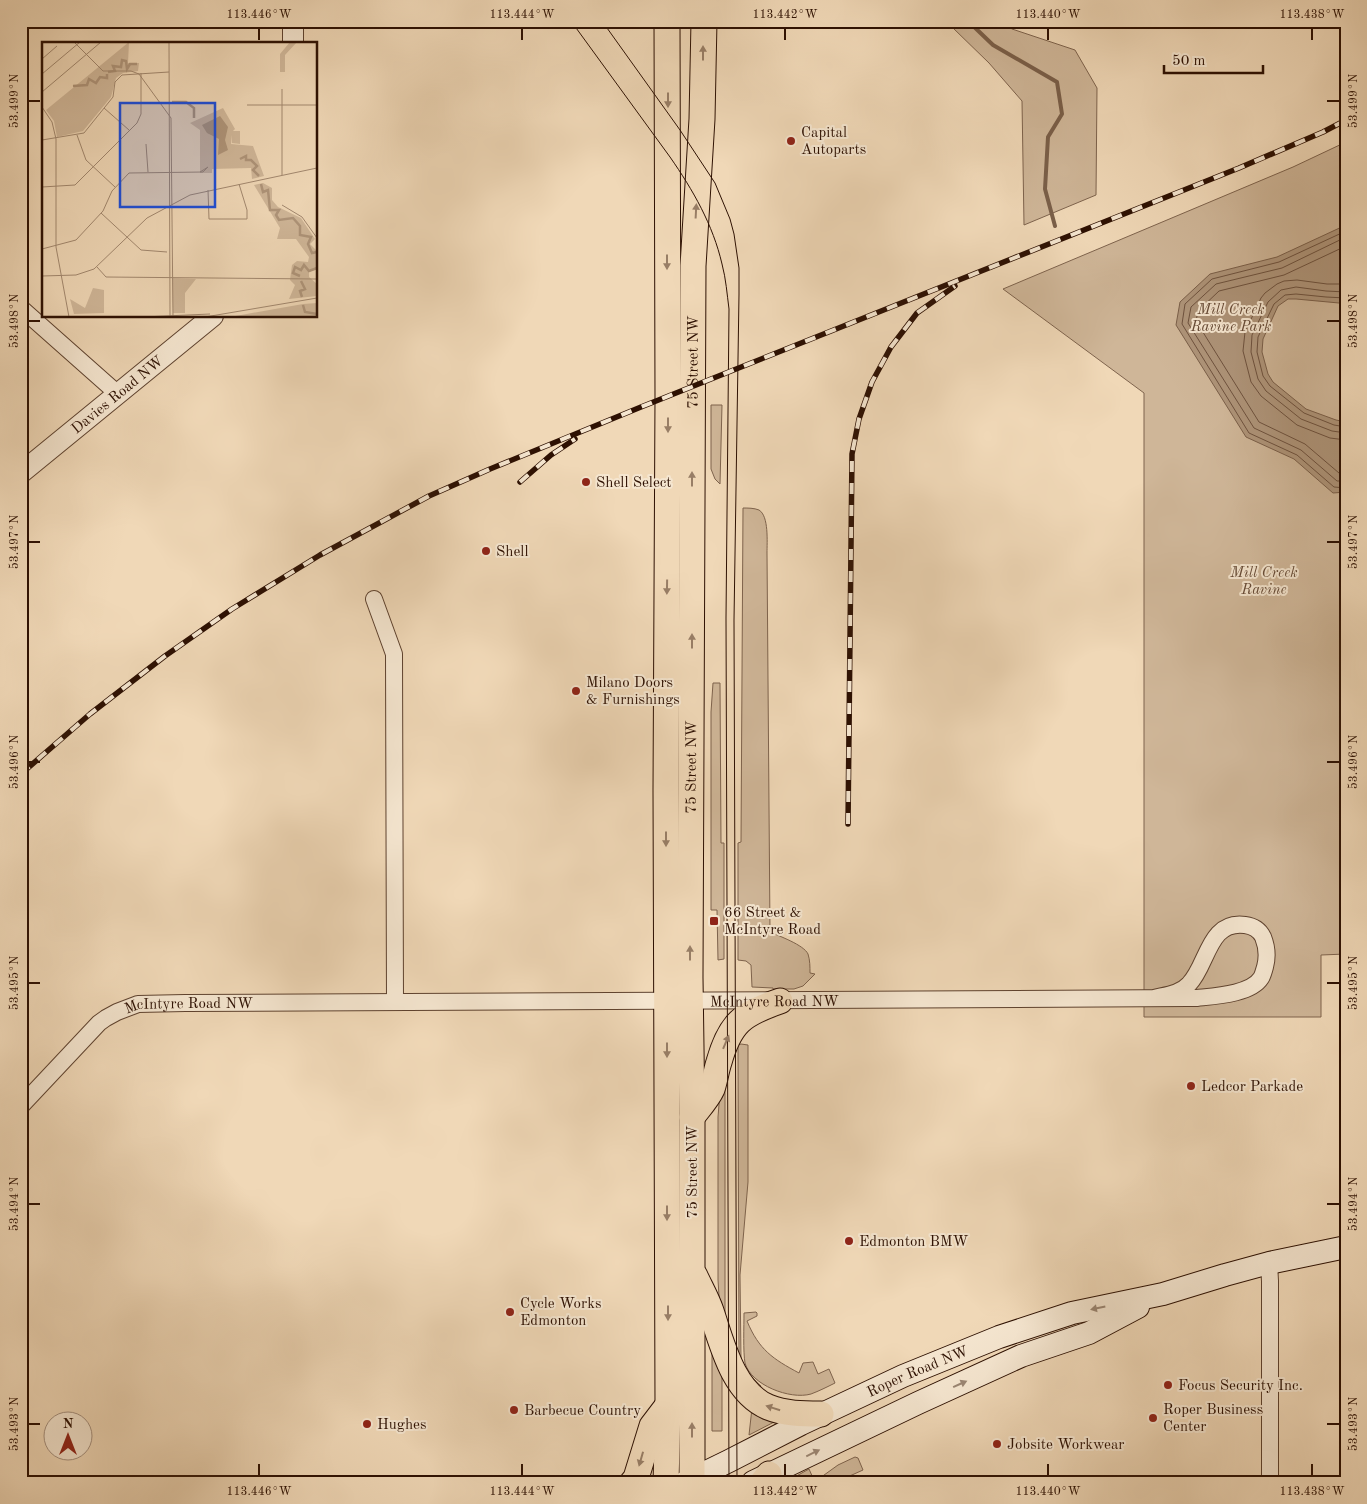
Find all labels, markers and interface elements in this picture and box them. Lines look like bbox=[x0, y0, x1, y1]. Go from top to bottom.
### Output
text: 113.446°W bbox=[227, 9, 292, 21]
text: 113.444°W bbox=[490, 9, 555, 21]
text: 113.442°W bbox=[753, 9, 818, 21]
text: 113.440°W bbox=[1016, 9, 1081, 21]
text: 113.438°W bbox=[1280, 9, 1345, 21]
inset map bbox=[42, 42, 318, 318]
scale bar bbox=[1164, 42, 1263, 74]
one-way arrow bbox=[700, 45, 708, 61]
text: 50 m bbox=[1172, 54, 1206, 69]
text: 53.499°N bbox=[8, 74, 21, 128]
text: 53.499°N bbox=[1347, 74, 1360, 128]
one-way arrow bbox=[664, 92, 672, 108]
place label: Capital Autoparts bbox=[801, 126, 866, 158]
marker: Capital Autoparts bbox=[785, 135, 797, 147]
one-way arrow bbox=[693, 203, 701, 219]
one-way arrow bbox=[663, 255, 671, 271]
text: 53.498°N bbox=[8, 294, 21, 348]
text: 53.498°N bbox=[1347, 294, 1360, 348]
park label: Mill Creek Ravine Park bbox=[1190, 303, 1271, 335]
street label: 75 Street NW bbox=[686, 315, 702, 409]
street label: Davies Road NW bbox=[69, 354, 167, 437]
one-way arrow bbox=[664, 417, 672, 433]
one-way arrow bbox=[688, 471, 696, 487]
marker: Shell Select bbox=[580, 476, 592, 488]
place label: Shell Select bbox=[596, 476, 672, 491]
text: 53.497°N bbox=[8, 515, 21, 569]
text: 53.497°N bbox=[1347, 515, 1360, 569]
marker: Shell bbox=[480, 545, 492, 557]
place label: Shell bbox=[496, 545, 528, 560]
park label: Mill Creek Ravine bbox=[1229, 566, 1298, 598]
one-way arrow bbox=[663, 580, 671, 596]
one-way arrow bbox=[688, 633, 696, 649]
place label: Milano Doors & Furnishings bbox=[586, 676, 680, 708]
marker: Milano Doors & Furnishings bbox=[570, 685, 582, 697]
street label: 75 Street NW bbox=[685, 720, 700, 814]
text: 53.496°N bbox=[8, 735, 21, 789]
text: 53.496°N bbox=[1347, 735, 1360, 789]
one-way arrow bbox=[662, 831, 670, 847]
place label: 66 Street & McIntyre Road bbox=[724, 906, 821, 938]
marker: 66 Street & McIntyre Road bbox=[708, 915, 720, 927]
one-way arrow bbox=[686, 944, 694, 960]
text: 53.495°N bbox=[8, 956, 21, 1010]
text: 53.495°N bbox=[1347, 956, 1360, 1010]
street label: McIntyre Road NW bbox=[710, 995, 839, 1011]
street label: McIntyre Road NW bbox=[123, 997, 253, 1017]
one-way arrow bbox=[722, 1035, 730, 1049]
one-way arrow bbox=[663, 1043, 671, 1059]
marker: Ledcor Parkade bbox=[1185, 1080, 1197, 1092]
place label: Ledcor Parkade bbox=[1201, 1080, 1303, 1095]
street label: 75 Street NW bbox=[686, 1125, 701, 1219]
text: 53.494°N bbox=[8, 1177, 21, 1231]
text: 53.494°N bbox=[1347, 1177, 1360, 1231]
one-way arrow bbox=[663, 1205, 671, 1221]
marker: Edmonton BMW bbox=[843, 1235, 855, 1247]
place label: Edmonton BMW bbox=[859, 1235, 969, 1250]
place label: Cycle Works Edmonton bbox=[520, 1297, 601, 1329]
one-way arrow bbox=[1090, 1304, 1105, 1312]
one-way arrow bbox=[664, 1305, 672, 1321]
marker: Cycle Works Edmonton bbox=[504, 1306, 516, 1318]
street label: Roper Road NW bbox=[865, 1344, 971, 1401]
marker: Focus Security Inc. bbox=[1162, 1379, 1174, 1391]
place label: Focus Security Inc. bbox=[1178, 1379, 1303, 1394]
one-way arrow bbox=[953, 1380, 967, 1388]
text: 53.493°N bbox=[8, 1397, 21, 1451]
text: 53.493°N bbox=[1347, 1397, 1360, 1451]
one-way arrow bbox=[766, 1403, 781, 1411]
place label: Roper Business Center bbox=[1163, 1403, 1263, 1435]
marker: Barbecue Country bbox=[508, 1404, 520, 1416]
place label: Barbecue Country bbox=[524, 1404, 641, 1419]
north arrow bbox=[42, 1412, 92, 1462]
marker: Roper Business Center bbox=[1147, 1412, 1159, 1424]
text: N bbox=[63, 1417, 74, 1431]
marker: Hughes bbox=[361, 1418, 373, 1430]
place label: Hughes bbox=[377, 1418, 427, 1433]
one-way arrow bbox=[688, 1421, 696, 1437]
marker: Jobsite Workwear bbox=[991, 1438, 1003, 1450]
place label: Jobsite Workwear bbox=[1007, 1438, 1124, 1453]
one-way arrow bbox=[806, 1449, 820, 1457]
one-way arrow bbox=[637, 1452, 645, 1467]
text: 113.446°W bbox=[227, 1486, 292, 1498]
text: 113.444°W bbox=[490, 1486, 555, 1498]
text: 113.442°W bbox=[753, 1486, 818, 1498]
text: 113.440°W bbox=[1016, 1486, 1081, 1498]
text: 113.438°W bbox=[1280, 1486, 1345, 1498]

